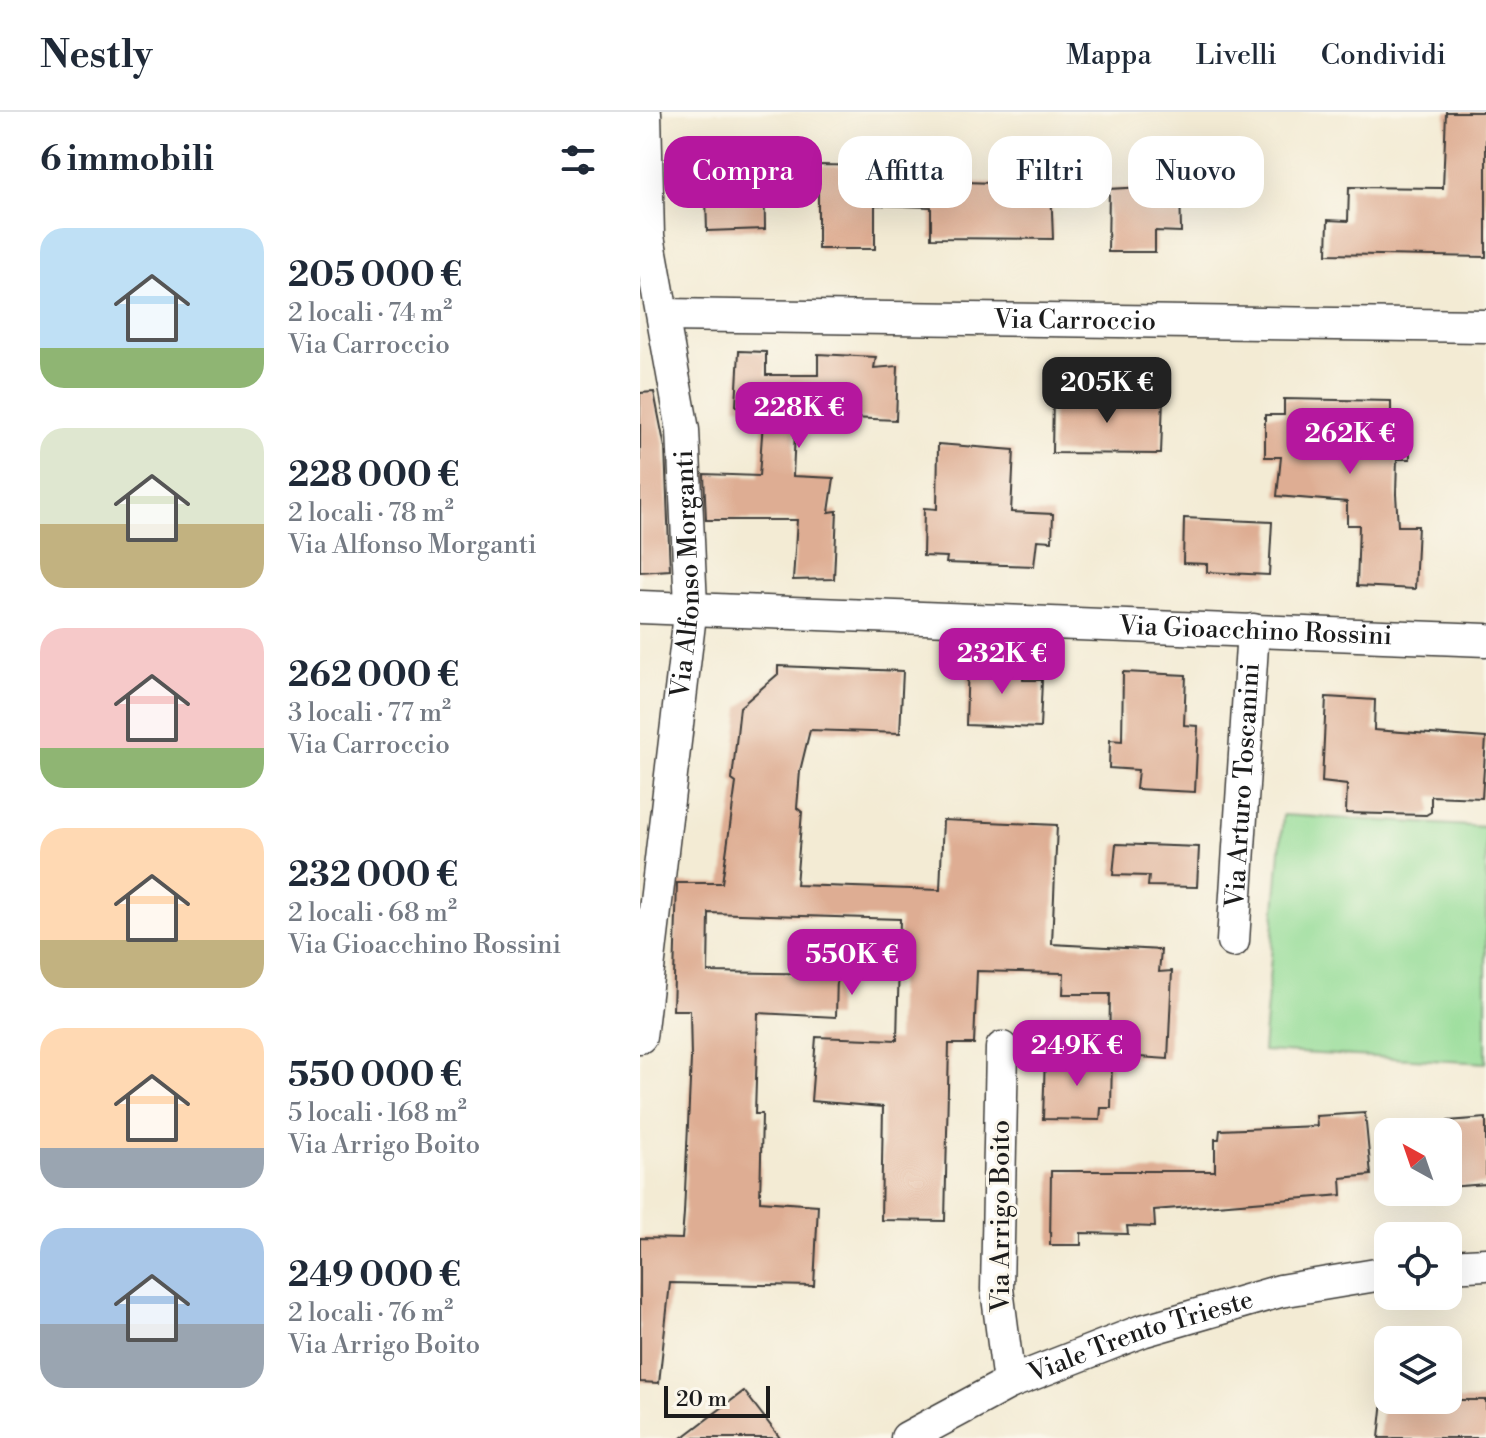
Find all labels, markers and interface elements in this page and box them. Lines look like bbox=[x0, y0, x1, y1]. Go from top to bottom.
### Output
text: Nestly bbox=[40, 32, 153, 79]
text: Mappa bbox=[1066, 38, 1152, 73]
text: Livelli bbox=[1196, 38, 1277, 73]
text: Condividi bbox=[1321, 38, 1446, 73]
chip: Compra bbox=[664, 136, 822, 208]
chip: Affitta bbox=[838, 136, 972, 208]
chip: Filtri bbox=[988, 136, 1112, 208]
chip: Nuovo bbox=[1128, 136, 1264, 208]
icon: filters bbox=[556, 138, 600, 182]
text: 6 immobili bbox=[40, 139, 214, 181]
text: 205 000 € bbox=[288, 255, 462, 297]
icon: home bbox=[104, 260, 200, 356]
text: 2 locali · 74 m² bbox=[288, 297, 452, 329]
street label: Via Carroccio bbox=[993, 303, 1156, 338]
text: Via Carroccio bbox=[288, 329, 450, 361]
pin: 205K € bbox=[1042, 357, 1172, 425]
text: 205K € bbox=[1060, 367, 1154, 399]
pin: 228K € bbox=[734, 382, 864, 450]
text: 228K € bbox=[753, 392, 845, 424]
pin: 262K € bbox=[1285, 408, 1415, 476]
text: 262K € bbox=[1304, 418, 1396, 450]
street label: Via Alfonso Morganti bbox=[664, 449, 707, 701]
text: 228 000 € bbox=[288, 455, 459, 497]
icon: home bbox=[104, 460, 200, 556]
text: 2 locali · 78 m² bbox=[288, 497, 454, 529]
text: Via Alfonso Morganti bbox=[288, 529, 537, 561]
street label: Via Gioacchino Rossini bbox=[1117, 610, 1393, 652]
pin: 232K € bbox=[937, 628, 1067, 696]
text: 232K € bbox=[957, 638, 1047, 670]
text: 262 000 € bbox=[288, 655, 459, 697]
icon: home bbox=[104, 660, 200, 756]
street label: Via Arturo Toscanini bbox=[1219, 662, 1267, 910]
text: 3 locali · 77 m² bbox=[288, 697, 451, 729]
text: Via Carroccio bbox=[288, 729, 450, 761]
text: 232 000 € bbox=[288, 855, 458, 897]
icon: home bbox=[104, 860, 200, 956]
text: 2 locali · 68 m² bbox=[288, 897, 457, 929]
text: Via Gioacchino Rossini bbox=[288, 929, 561, 961]
pin: 550K € bbox=[787, 929, 917, 997]
text: 550K € bbox=[805, 939, 899, 971]
pin: 249K € bbox=[1012, 1020, 1142, 1088]
text: 249K € bbox=[1031, 1030, 1123, 1062]
text: 550 000 € bbox=[288, 1055, 462, 1097]
icon: home bbox=[104, 1060, 200, 1156]
text: 5 locali · 168 m² bbox=[288, 1097, 467, 1129]
north arrow bbox=[1374, 1118, 1462, 1206]
map controls bbox=[1374, 1118, 1462, 1414]
street label: Via Arrigo Boito bbox=[985, 1120, 1017, 1313]
text: Via Arrigo Boito bbox=[288, 1129, 480, 1161]
button: locate bbox=[1374, 1222, 1462, 1310]
text: 249 000 € bbox=[288, 1255, 461, 1297]
icon: home bbox=[104, 1260, 200, 1356]
street label: Viale Trento Trieste bbox=[1023, 1284, 1257, 1390]
text: 2 locali · 76 m² bbox=[288, 1297, 453, 1329]
button: layers bbox=[1374, 1326, 1462, 1414]
text: Via Arrigo Boito bbox=[288, 1329, 480, 1361]
scale bar bbox=[664, 1382, 770, 1418]
text: 20 m bbox=[676, 1386, 727, 1413]

